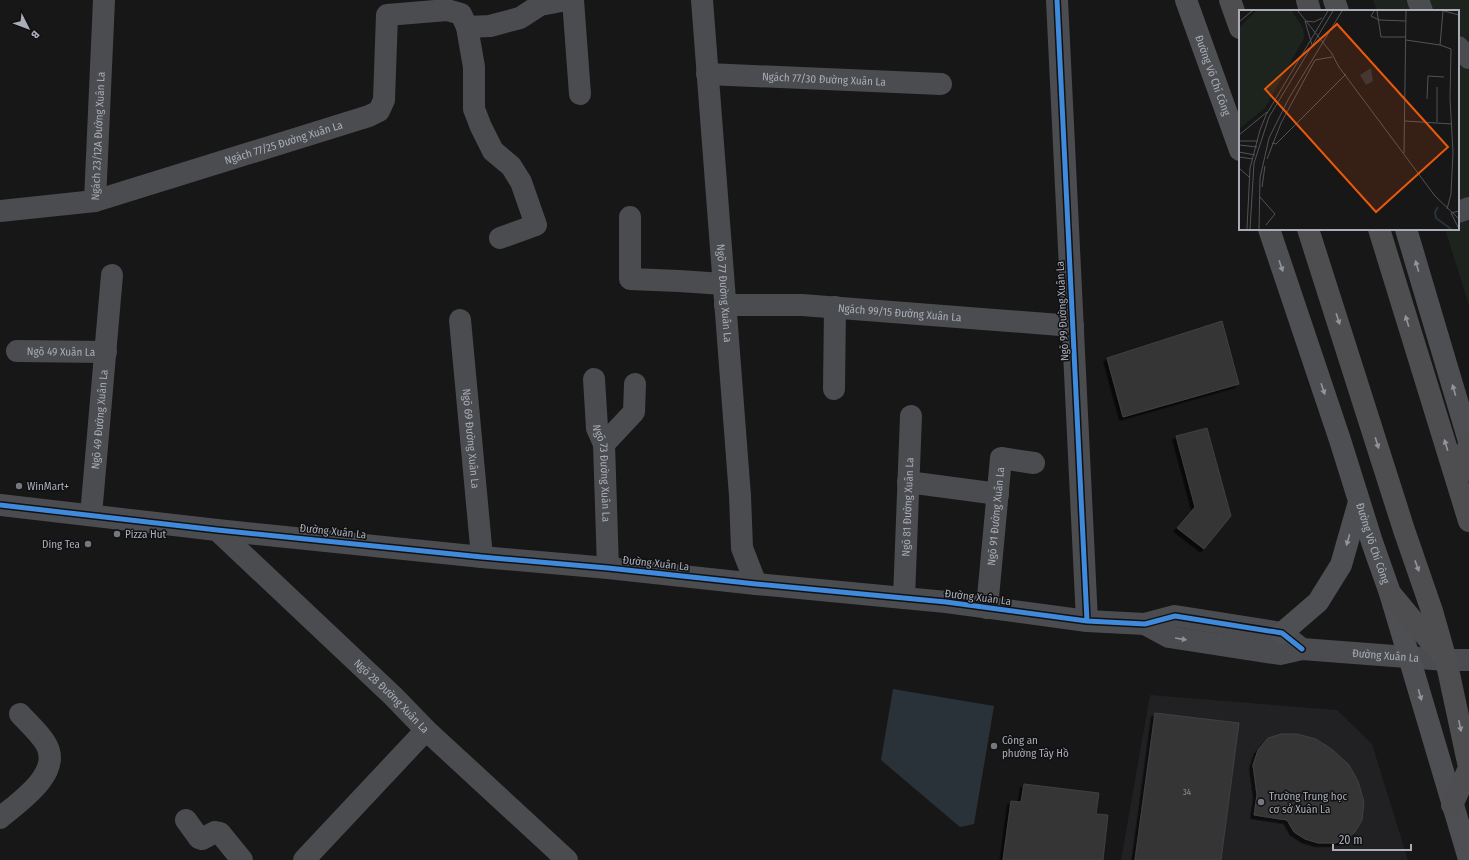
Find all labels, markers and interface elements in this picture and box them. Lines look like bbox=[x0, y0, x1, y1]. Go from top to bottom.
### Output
north arrow bbox=[8, 8, 48, 48]
inset map bbox=[1239, 10, 1459, 230]
text: B bbox=[28, 28, 42, 41]
street label: Đường Võ Chí Công bbox=[1192, 33, 1233, 118]
street label: Ngách 77/30 Đường Xuân La bbox=[762, 70, 886, 89]
street label: Ngách 23/12A Đường Xuân La bbox=[89, 71, 108, 201]
street label: Ngách 77/25 Đường Xuân La bbox=[223, 119, 344, 167]
street label: Ngõ 77 Đường Xuân La bbox=[714, 244, 734, 343]
one-way arrow bbox=[1414, 259, 1420, 271]
one-way arrow bbox=[1278, 260, 1284, 272]
street label: Ngõ 99 Đường Xuân La bbox=[1053, 261, 1072, 361]
street label: Ngách 99/15 Đường Xuân La bbox=[837, 302, 962, 324]
one-way arrow bbox=[1335, 313, 1341, 325]
one-way arrow bbox=[1404, 314, 1410, 326]
street label: Ngõ 49 Xuân La bbox=[27, 345, 95, 359]
street label: Ngõ 49 Đường Xuân La bbox=[89, 369, 111, 470]
one-way arrow bbox=[1320, 384, 1326, 396]
one-way arrow bbox=[1451, 384, 1457, 396]
street label: Ngõ 69 Đường Xuân La bbox=[459, 388, 482, 489]
street label: Ngõ 73 Đường Xuân La bbox=[590, 424, 613, 522]
one-way arrow bbox=[1374, 437, 1380, 449]
one-way arrow bbox=[1442, 439, 1448, 451]
street label: Ngõ 81 Đường Xuân La bbox=[900, 457, 916, 557]
street label: Ngõ 91 Đường Xuân La bbox=[985, 467, 1007, 566]
place label: WinMart+ bbox=[27, 480, 69, 493]
marker: WinMart+ bbox=[14, 481, 24, 491]
street label: Đường Võ Chí Công bbox=[1353, 501, 1392, 586]
street label: Đường Xuân La bbox=[299, 522, 367, 541]
place label: Pizza Hut bbox=[125, 528, 166, 541]
marker: Pizza Hut bbox=[112, 529, 122, 539]
one-way arrow bbox=[1345, 533, 1351, 546]
place label: Ding Tea bbox=[42, 538, 80, 551]
marker: Ding Tea bbox=[83, 539, 93, 549]
street label: Đường Xuân La bbox=[622, 554, 690, 573]
one-way arrow bbox=[1414, 561, 1420, 573]
street label: Đường Xuân La bbox=[944, 587, 1012, 608]
one-way arrow bbox=[1175, 636, 1187, 642]
street label: Đường Xuân La bbox=[1352, 647, 1419, 665]
street label: Ngõ 28 Đường Xuân La bbox=[351, 657, 431, 736]
one-way arrow bbox=[1417, 690, 1423, 702]
one-way arrow bbox=[1457, 720, 1463, 732]
place label: Công an phường Tây Hồ bbox=[1002, 734, 1069, 760]
marker: Công an phường Tây Hồ bbox=[989, 741, 999, 751]
house number: 34 bbox=[1183, 787, 1192, 797]
place label: Trường Trung học cơ sở Xuân La bbox=[1269, 790, 1347, 816]
marker: Trường Trung học cơ sở Xuân La bbox=[1256, 797, 1266, 807]
scale bar bbox=[1333, 826, 1411, 852]
text: 20 m bbox=[1339, 833, 1363, 847]

